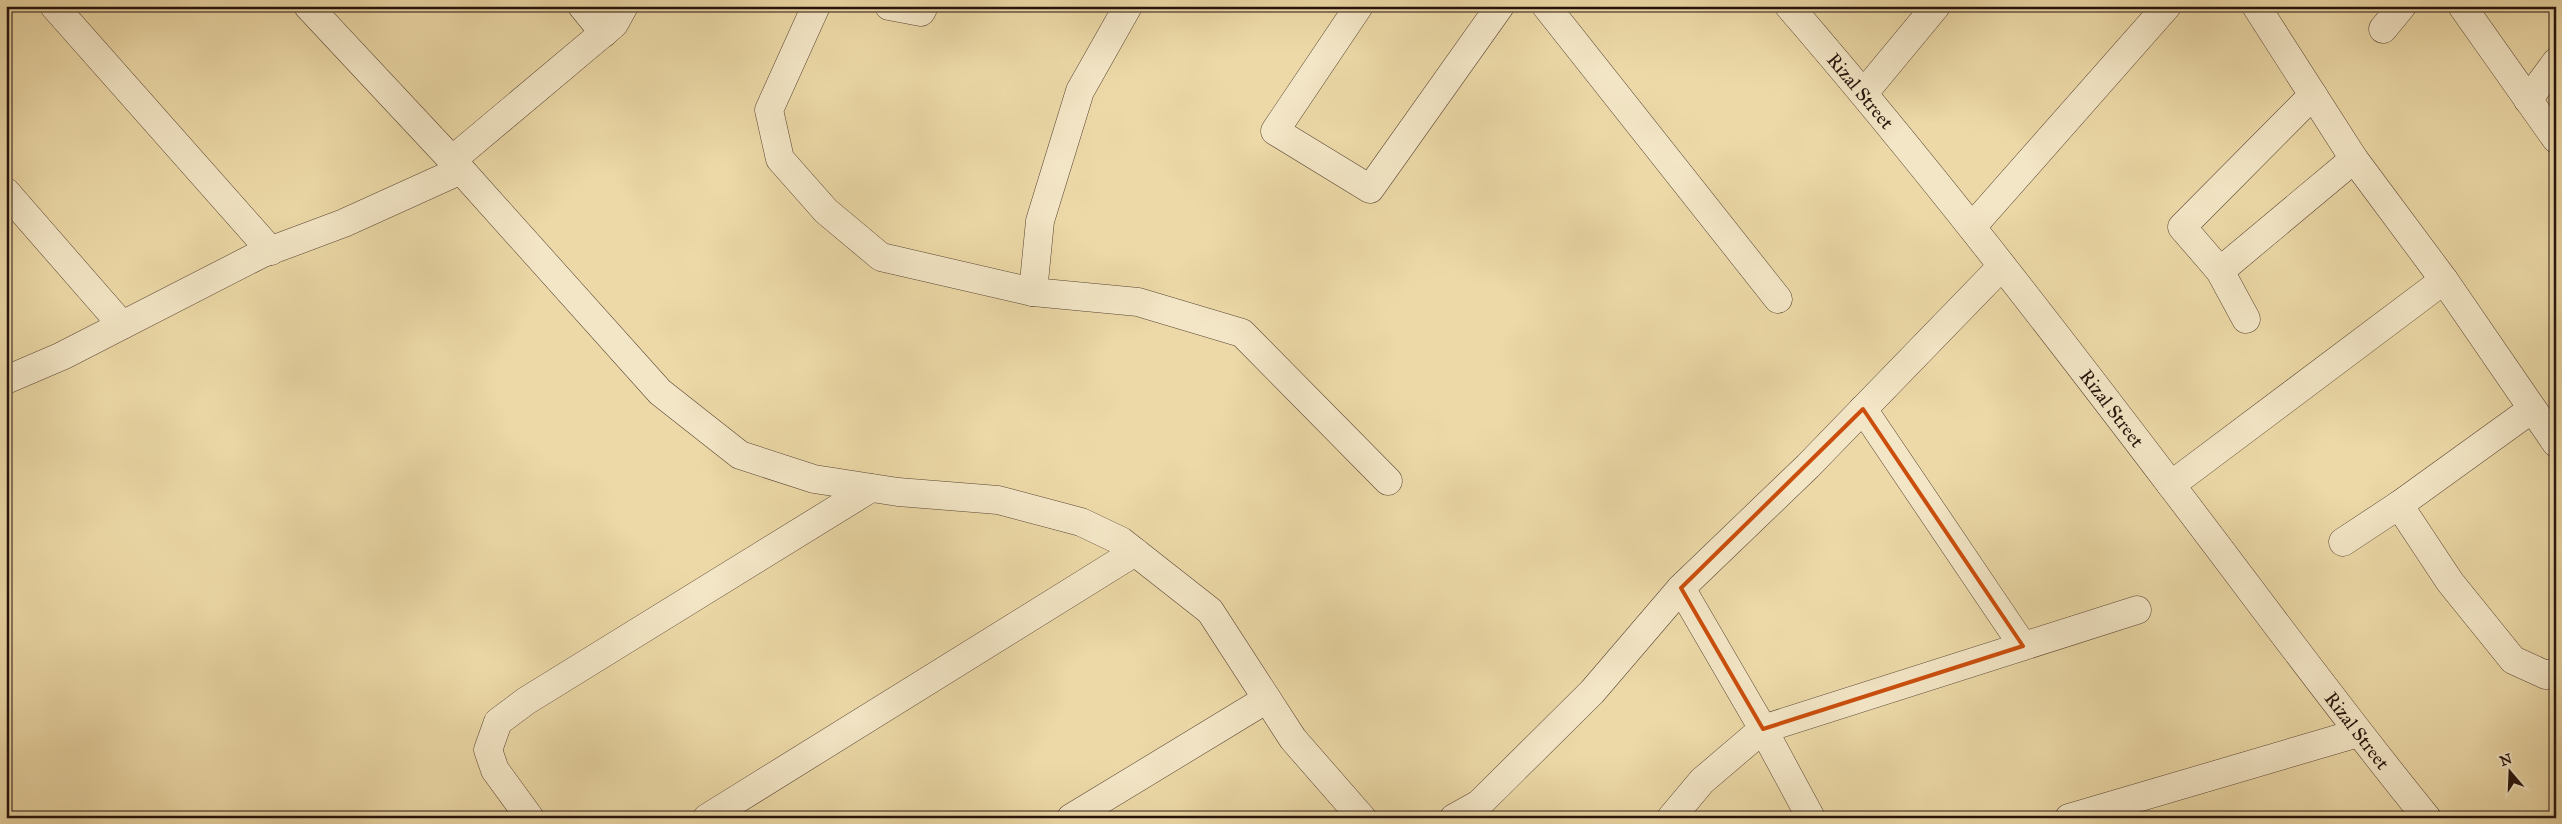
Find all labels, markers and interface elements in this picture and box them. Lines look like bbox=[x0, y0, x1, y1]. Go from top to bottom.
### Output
street label: Rizal Street bbox=[1822, 48, 1899, 134]
street label: Rizal Street bbox=[2075, 365, 2149, 452]
street label: Rizal Street bbox=[2320, 687, 2395, 774]
north arrow bbox=[2484, 746, 2534, 796]
text: N bbox=[2498, 750, 2514, 770]

